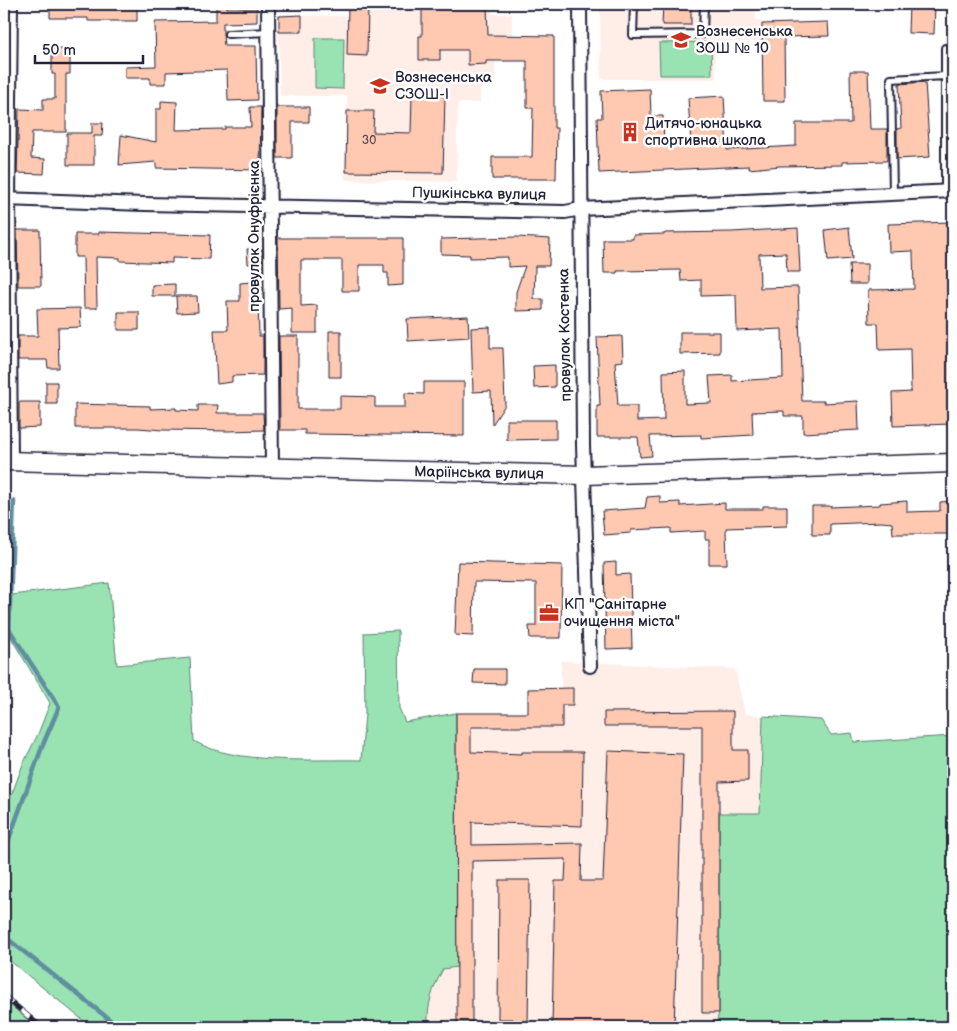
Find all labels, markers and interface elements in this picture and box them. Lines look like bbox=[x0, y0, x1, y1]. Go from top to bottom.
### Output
place label: Вознесенська ЗОШ № 10 bbox=[696, 22, 793, 58]
school or university icon: Вознесенська ЗОШ № 10 bbox=[670, 29, 692, 51]
scale bar bbox=[35, 32, 142, 64]
text: 50 m bbox=[42, 41, 76, 60]
place label: Вознесенська СЗОШ-І bbox=[395, 68, 492, 104]
school or university icon: Вознесенська СЗОШ-І bbox=[369, 75, 391, 97]
place label: Дитячо-юнацька спортивна школа bbox=[645, 114, 766, 150]
building icon: Дитячо-юнацька спортивна школа bbox=[619, 121, 641, 143]
house number: 30 bbox=[362, 133, 376, 148]
street label: провулок Онуфрієнка bbox=[245, 160, 264, 312]
street label: Пушкінська вулиця bbox=[412, 183, 546, 205]
street label: провулок Костенка bbox=[554, 268, 576, 402]
street label: Маріїнська вулиця bbox=[414, 462, 544, 484]
place label: КП "Санітарне очищення міста" bbox=[564, 595, 680, 631]
office icon: КП "Санітарне очищення міста" bbox=[538, 602, 560, 624]

